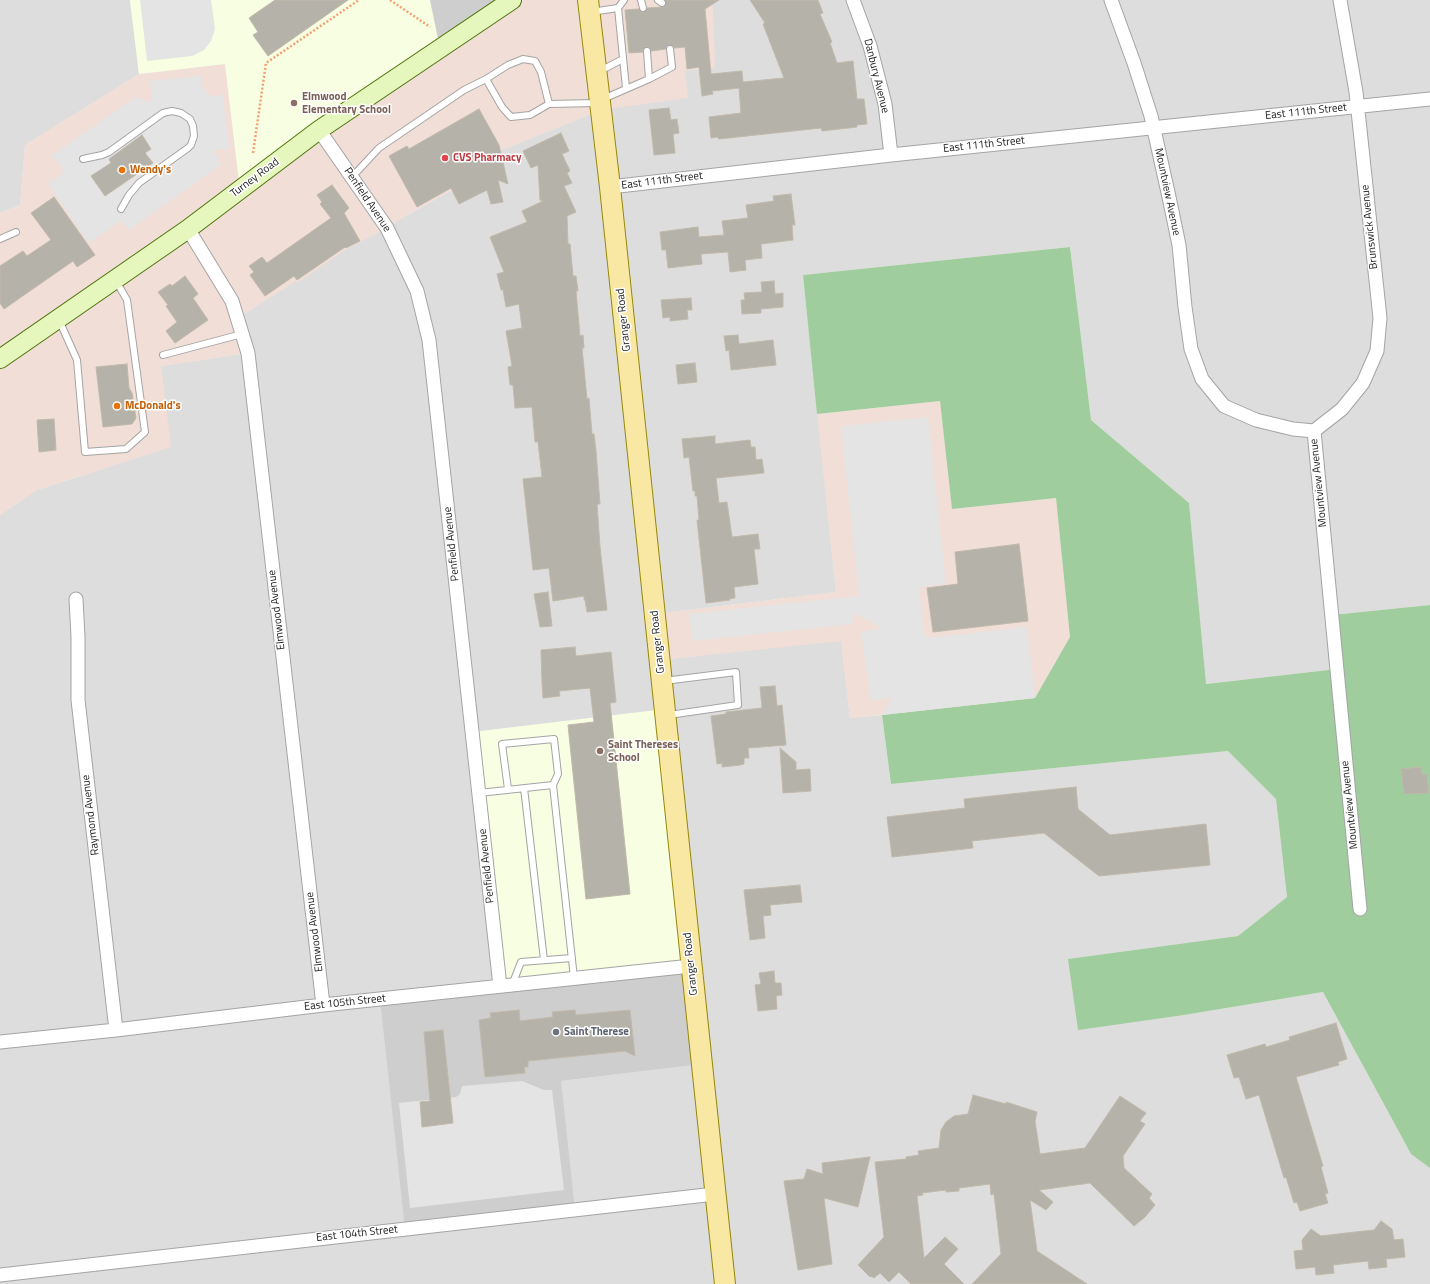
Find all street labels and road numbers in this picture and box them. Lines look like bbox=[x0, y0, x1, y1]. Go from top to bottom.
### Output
street label: Danbury Avenue bbox=[860, 37, 892, 115]
street label: East 111th Street bbox=[1265, 101, 1347, 123]
street label: East 111th Street bbox=[943, 134, 1025, 156]
street label: Mountview Avenue bbox=[1151, 147, 1183, 237]
street label: Turney Road bbox=[228, 155, 282, 201]
street label: Penfield Avenue bbox=[341, 165, 393, 235]
street label: East 111th Street bbox=[620, 169, 704, 193]
street label: Brunswick Avenue bbox=[1359, 184, 1381, 270]
street label: Granger Road bbox=[614, 288, 634, 352]
street label: Mountview Avenue bbox=[1308, 438, 1330, 528]
street label: Penfield Avenue bbox=[442, 506, 462, 582]
street label: Elmwood Avenue bbox=[266, 569, 288, 651]
street label: Granger Road bbox=[648, 610, 668, 674]
street label: Mountview Avenue bbox=[1339, 760, 1361, 850]
street label: Raymond Avenue bbox=[80, 774, 102, 856]
street label: Penfield Avenue bbox=[477, 828, 497, 904]
street label: Elmwood Avenue bbox=[304, 891, 326, 973]
street label: Granger Road bbox=[681, 932, 701, 996]
street label: East 105th Street bbox=[304, 992, 386, 1014]
street label: East 104th Street bbox=[316, 1223, 398, 1245]

